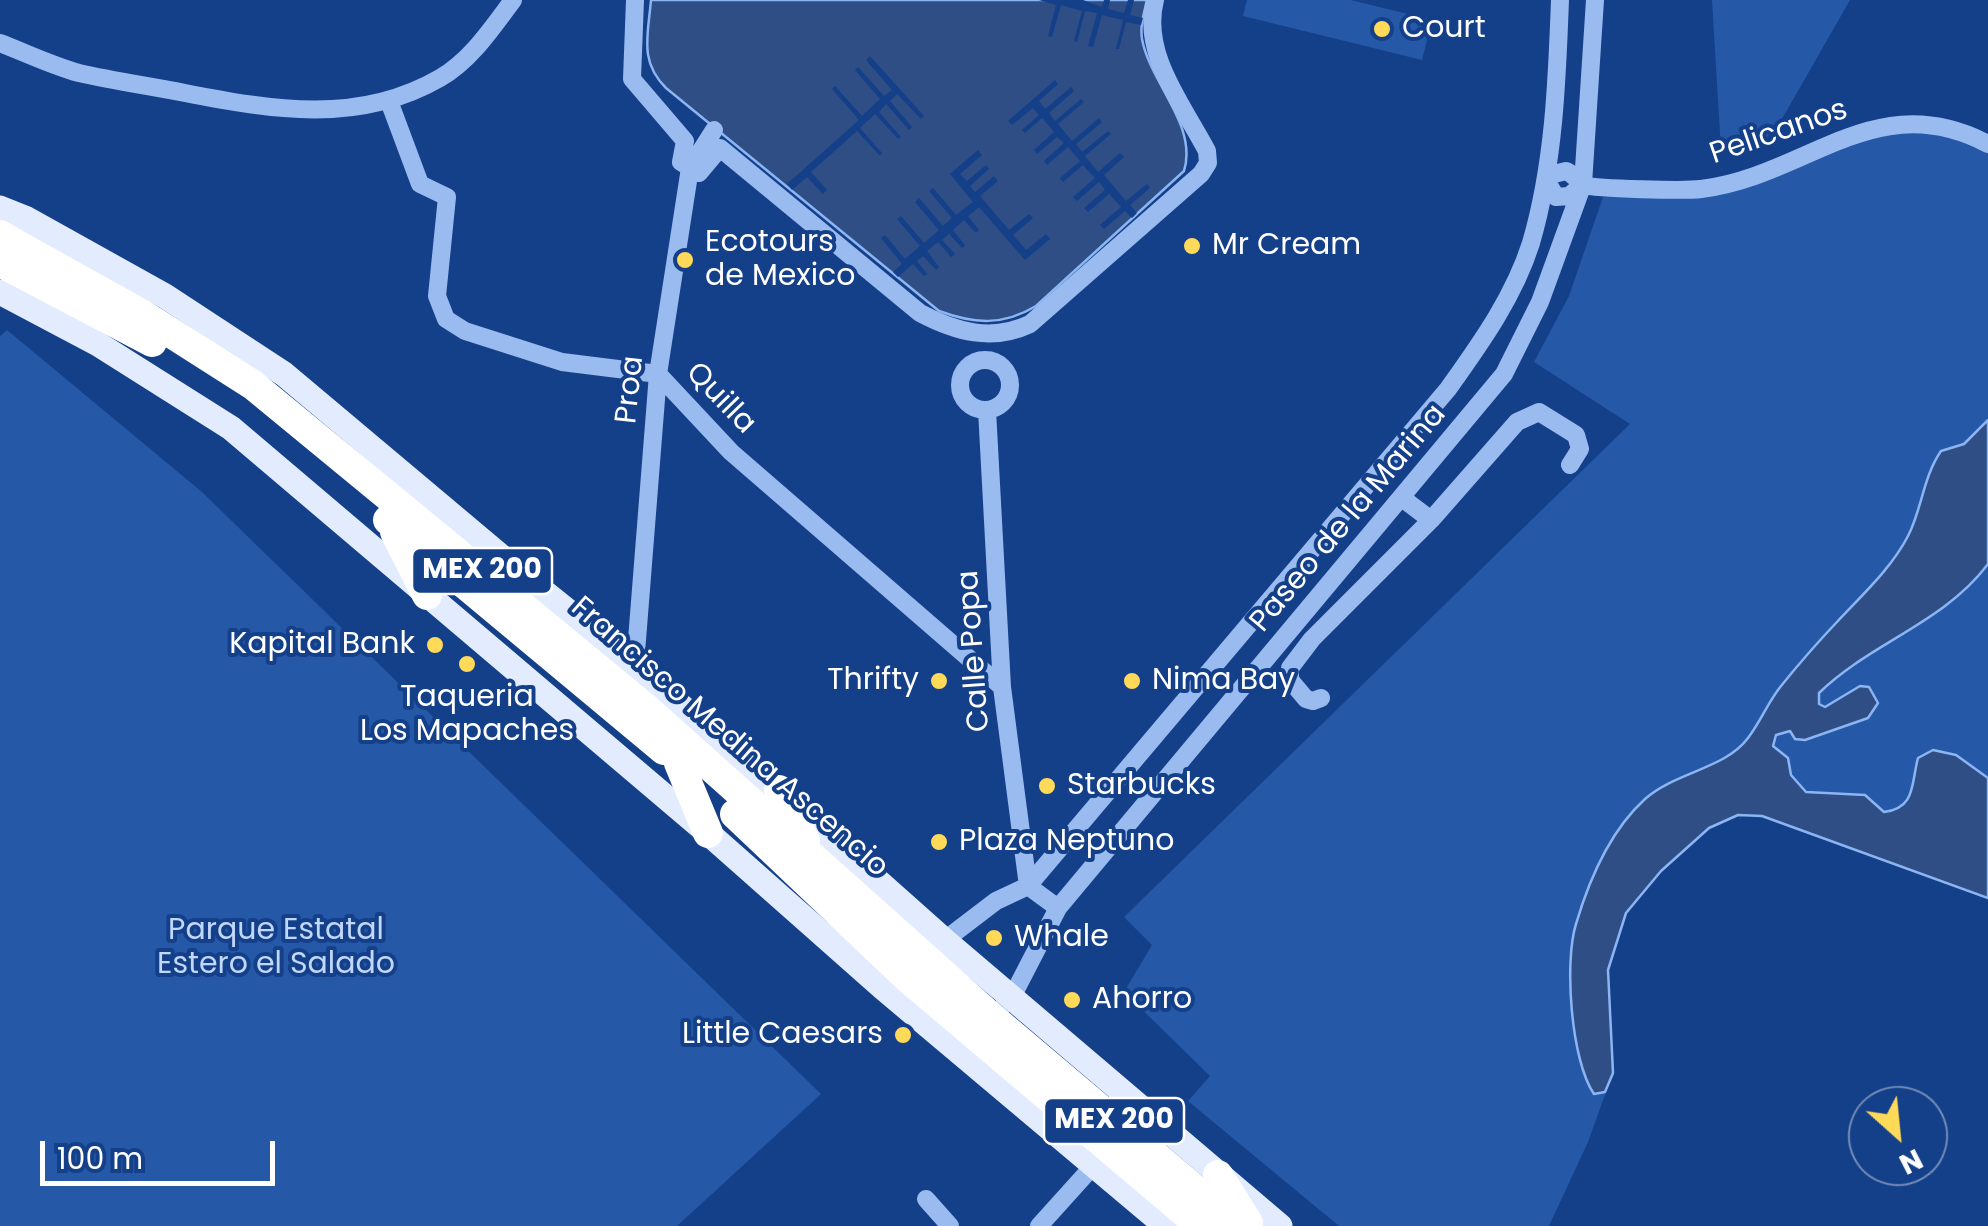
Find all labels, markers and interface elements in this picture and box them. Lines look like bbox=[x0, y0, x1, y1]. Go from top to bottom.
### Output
place label: Court bbox=[1402, 11, 1486, 47]
marker: Court bbox=[1371, 18, 1393, 40]
street label: Pelicanos bbox=[1705, 93, 1853, 173]
place label: Ecotours de Mexico bbox=[705, 225, 855, 296]
place label: Mr Cream bbox=[1212, 228, 1361, 264]
marker: Mr Cream bbox=[1181, 235, 1203, 257]
marker: Ecotours de Mexico bbox=[674, 249, 696, 271]
street label: Proa bbox=[610, 354, 652, 426]
street label: Quilla bbox=[677, 356, 763, 442]
street label: Paseo de la Marina bbox=[1243, 398, 1455, 640]
road number: MEX 200 bbox=[412, 548, 552, 594]
street label: Calle Popa bbox=[951, 569, 999, 733]
street label: Francisco Medina Ascencio bbox=[563, 590, 895, 886]
place label: Kapital Bank bbox=[229, 627, 415, 663]
marker: Kapital Bank bbox=[424, 634, 446, 656]
marker: Taqueria Los Mapaches bbox=[456, 653, 478, 675]
place label: Thrifty bbox=[827, 663, 919, 699]
place label: Nima Bay bbox=[1152, 663, 1295, 699]
marker: Thrifty bbox=[928, 670, 950, 692]
marker: Nima Bay bbox=[1121, 670, 1143, 692]
place label: Taqueria Los Mapaches bbox=[360, 680, 574, 750]
place label: Starbucks bbox=[1067, 768, 1216, 804]
marker: Starbucks bbox=[1036, 775, 1058, 797]
place label: Plaza Neptuno bbox=[959, 824, 1174, 860]
marker: Plaza Neptuno bbox=[928, 831, 950, 853]
park label: Parque Estatal Estero el Salado bbox=[157, 913, 395, 984]
place label: Whale bbox=[1014, 920, 1109, 956]
marker: Whale bbox=[983, 927, 1005, 949]
place label: Ahorro bbox=[1092, 982, 1192, 1018]
marker: Ahorro bbox=[1061, 989, 1083, 1011]
place label: Little Caesars bbox=[682, 1017, 883, 1053]
marker: Little Caesars bbox=[892, 1024, 914, 1046]
north arrow bbox=[1848, 1086, 1948, 1186]
road number: MEX 200 bbox=[1044, 1098, 1184, 1144]
scale bar bbox=[45, 1121, 280, 1183]
text: 100 m bbox=[57, 1137, 143, 1180]
text: N bbox=[1893, 1139, 1929, 1184]

